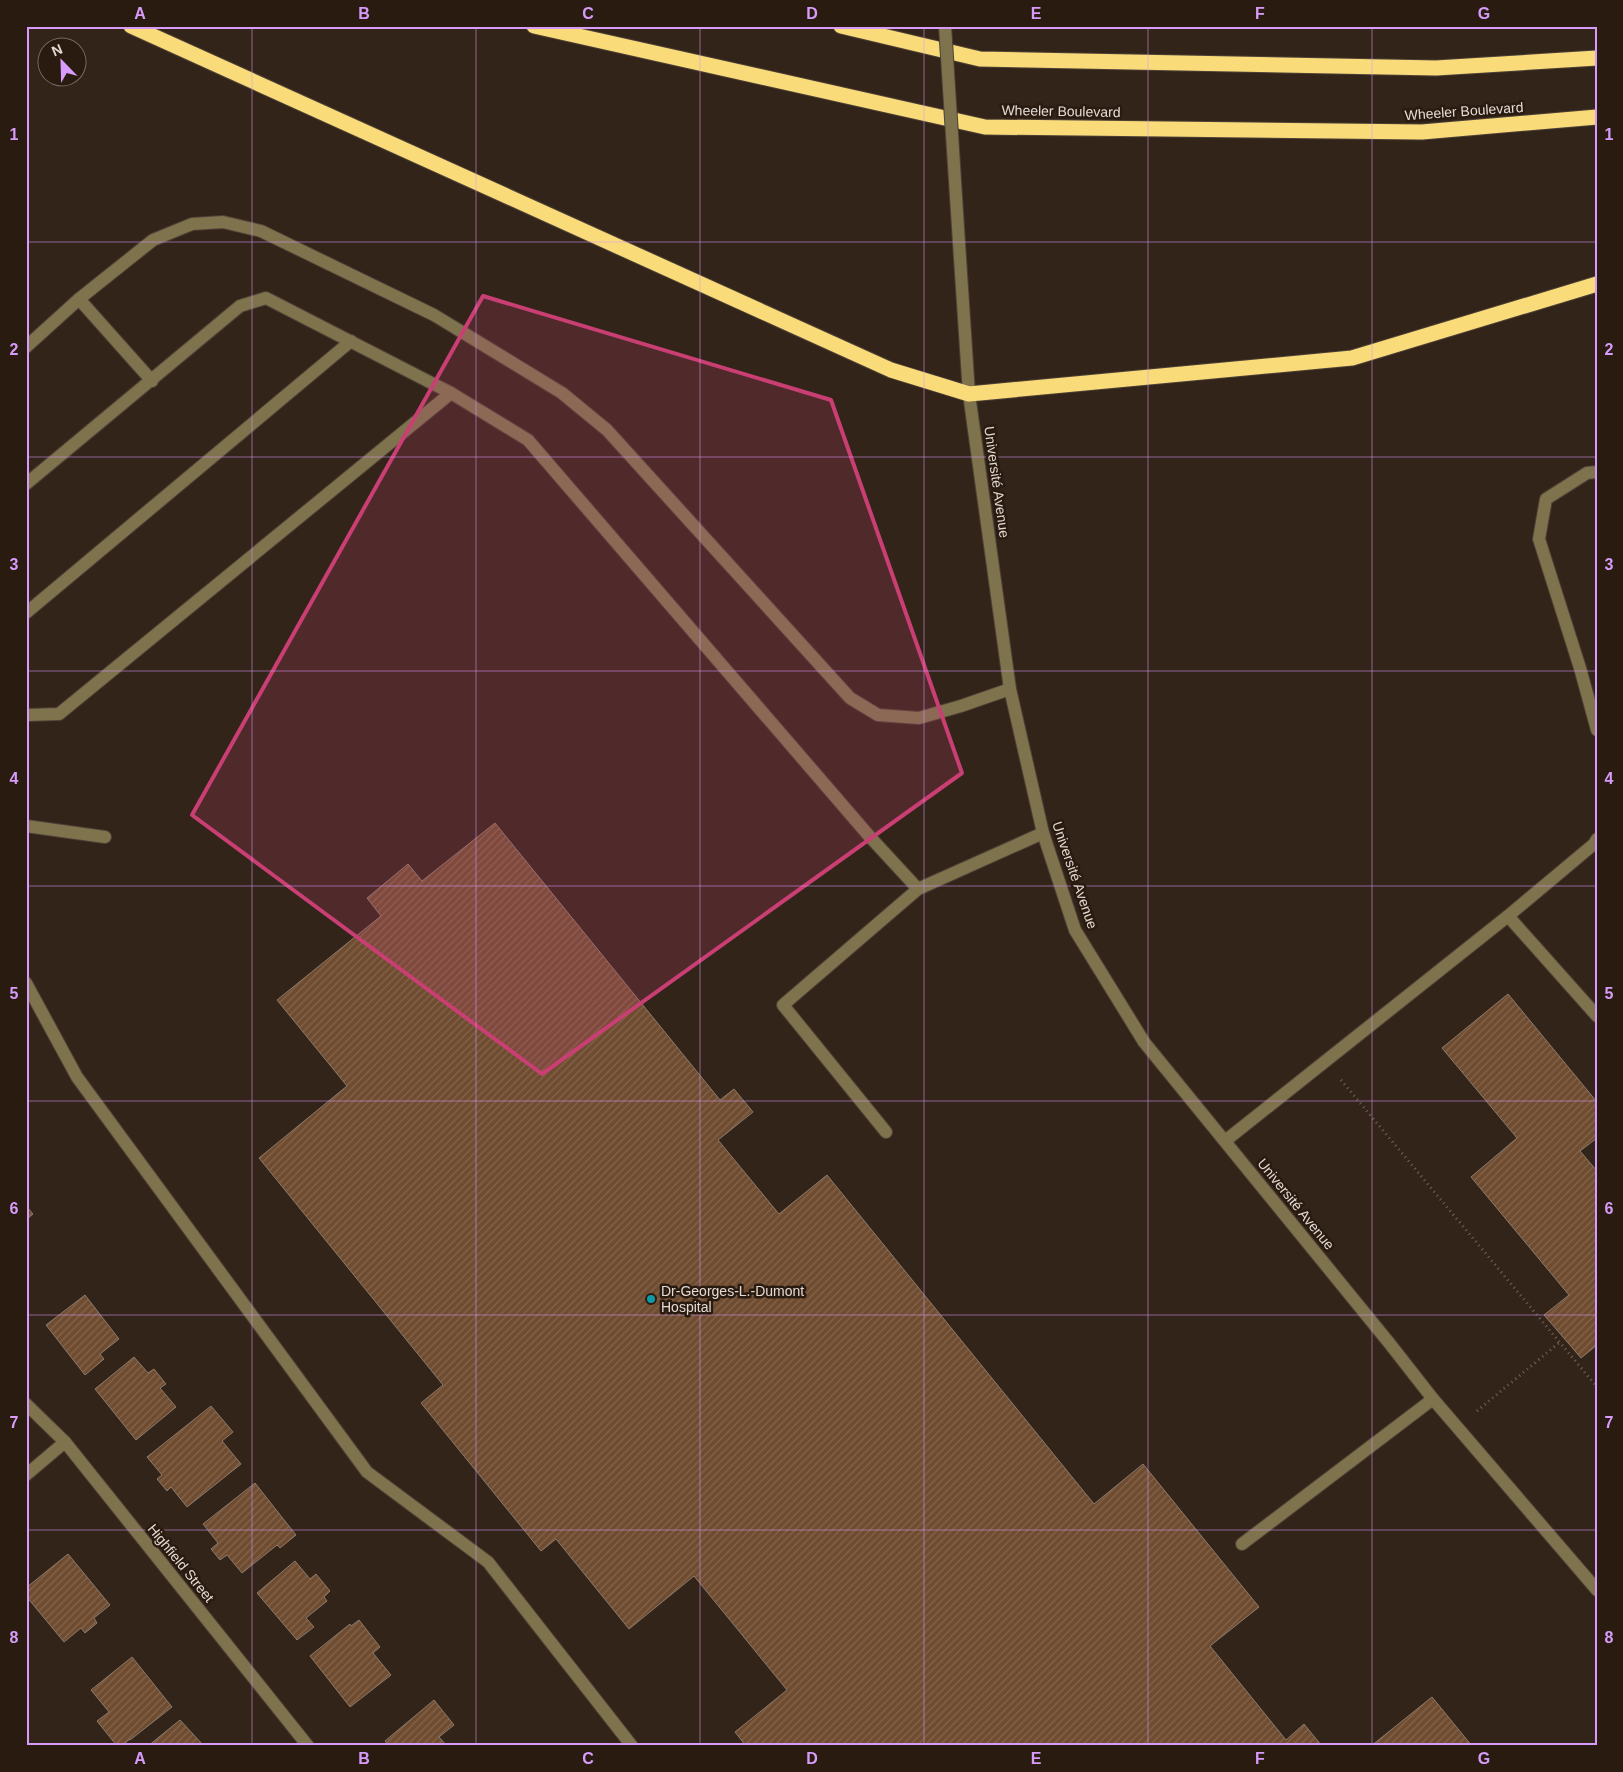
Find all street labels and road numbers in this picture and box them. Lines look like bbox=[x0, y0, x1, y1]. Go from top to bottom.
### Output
street label: Wheeler Boulevard bbox=[1404, 99, 1524, 123]
street label: Wheeler Boulevard bbox=[1001, 102, 1121, 120]
street label: Université Avenue bbox=[981, 425, 1013, 539]
street label: Université Avenue bbox=[1049, 819, 1101, 931]
street label: Université Avenue bbox=[1254, 1155, 1338, 1253]
street label: Highfield Street bbox=[145, 1521, 217, 1605]

